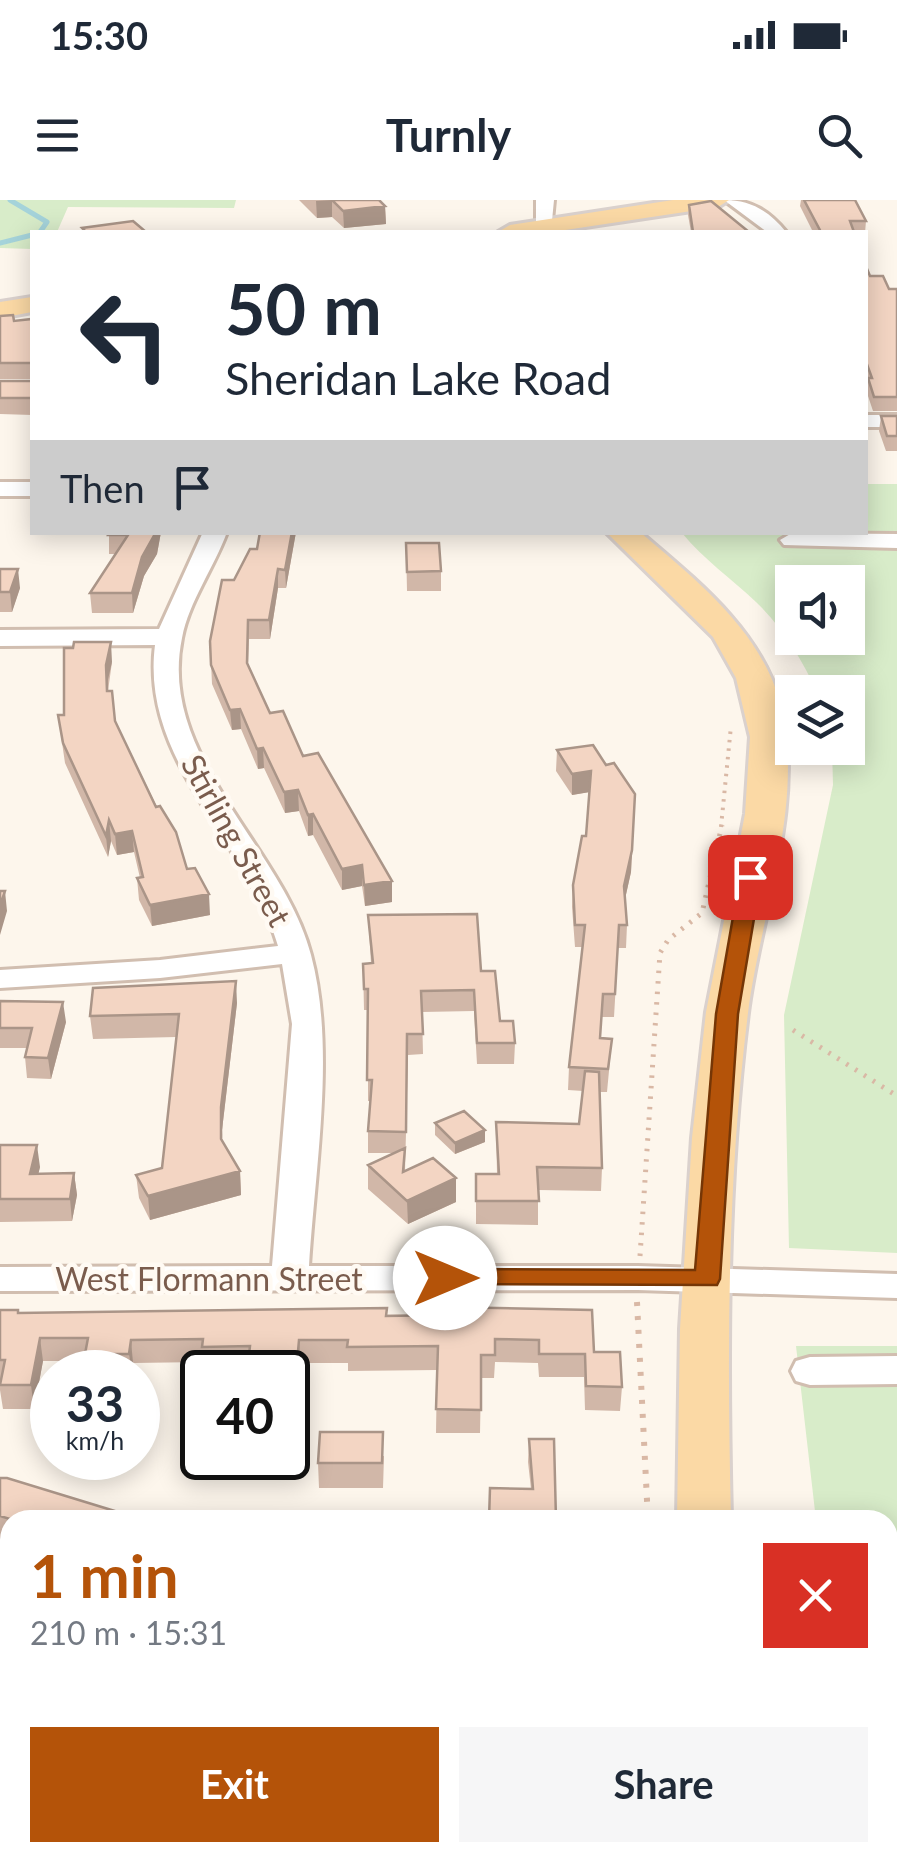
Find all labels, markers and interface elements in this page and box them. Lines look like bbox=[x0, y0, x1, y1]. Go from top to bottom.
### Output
text: 15:30 bbox=[50, 12, 148, 58]
icon: menu bbox=[30, 108, 85, 163]
text: Turnly bbox=[386, 108, 511, 162]
icon: search bbox=[812, 108, 867, 163]
text: 50 m bbox=[225, 266, 382, 350]
icon: left bbox=[60, 270, 190, 400]
text: Sheridan Lake Road bbox=[225, 351, 611, 405]
icon: arrive bbox=[165, 460, 220, 515]
text: Then bbox=[60, 465, 145, 511]
map controls bbox=[775, 565, 865, 765]
button: sound bbox=[775, 565, 865, 655]
button: layers bbox=[775, 675, 865, 765]
street label: Stirling Street bbox=[174, 747, 300, 933]
pin bbox=[708, 835, 793, 920]
icon: arrive bbox=[723, 850, 778, 905]
position arrow bbox=[393, 1226, 497, 1330]
street label: West Flormann Street bbox=[55, 1259, 363, 1298]
speed limit sign: 40 bbox=[180, 1350, 310, 1480]
text: 33 bbox=[66, 1373, 124, 1433]
text: km/h bbox=[66, 1425, 124, 1455]
text: 1 min bbox=[30, 1539, 179, 1611]
button: close bbox=[763, 1543, 868, 1648]
text: 210 m · 15:31 bbox=[30, 1613, 227, 1652]
button: Exit bbox=[30, 1727, 439, 1842]
button: Share bbox=[459, 1727, 868, 1842]

